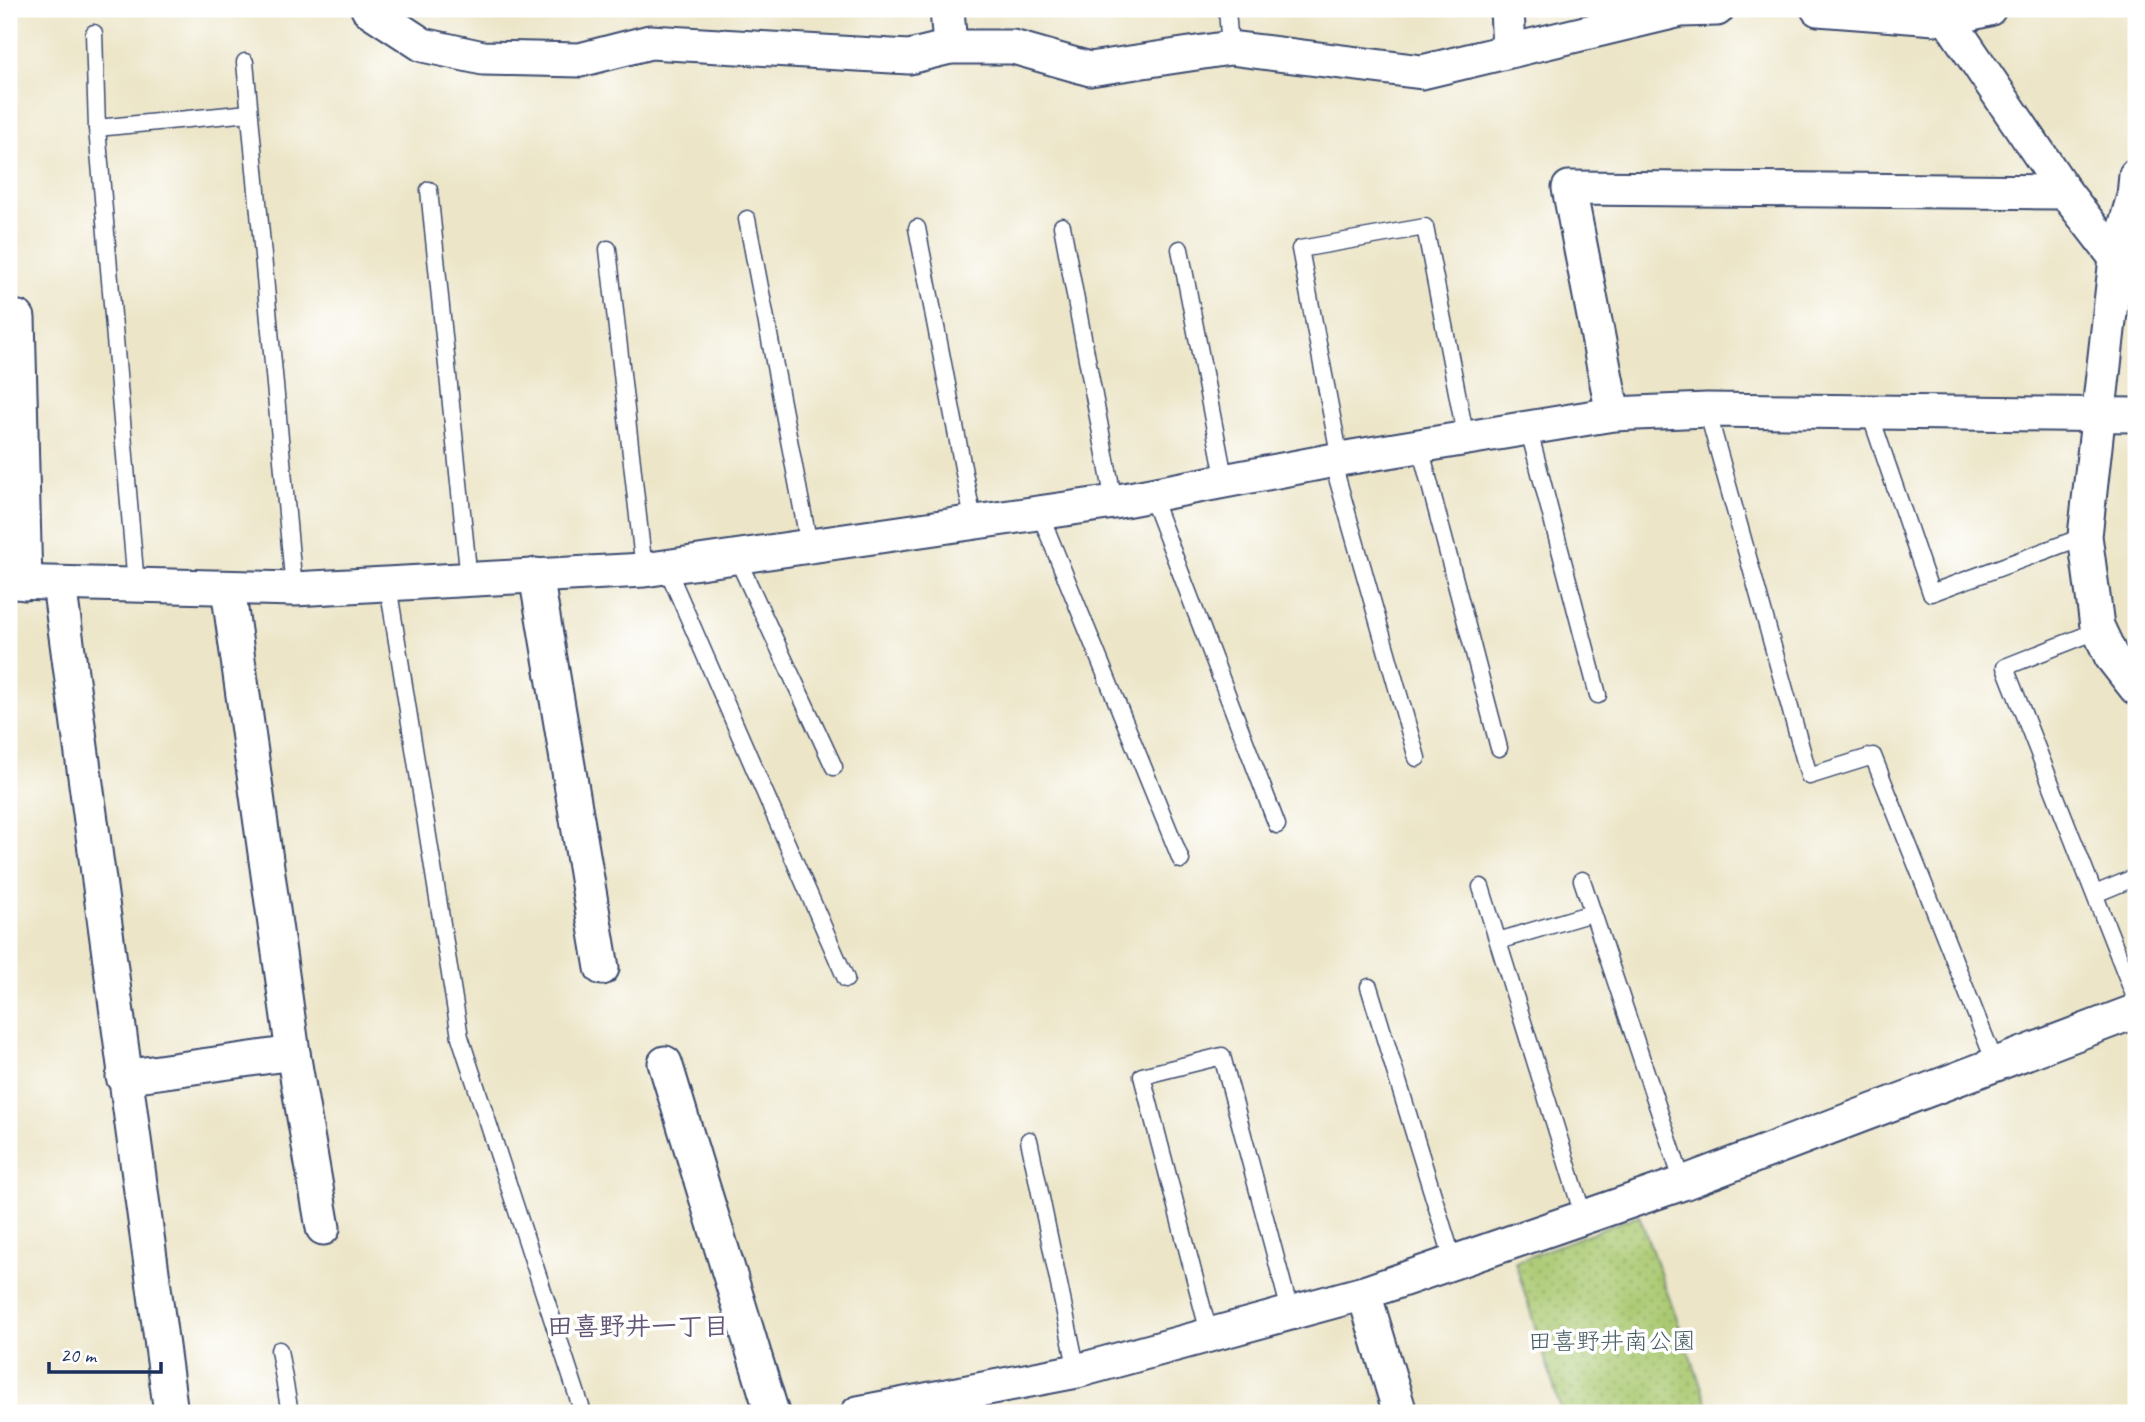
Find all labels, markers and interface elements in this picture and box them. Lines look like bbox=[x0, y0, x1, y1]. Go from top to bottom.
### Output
district label: 田喜野井一丁目 bbox=[547, 1310, 729, 1343]
park label: 田喜野井南公園 bbox=[1528, 1326, 1696, 1356]
scale bar bbox=[49, 1331, 161, 1375]
text: 20 m bbox=[60, 1342, 98, 1368]

